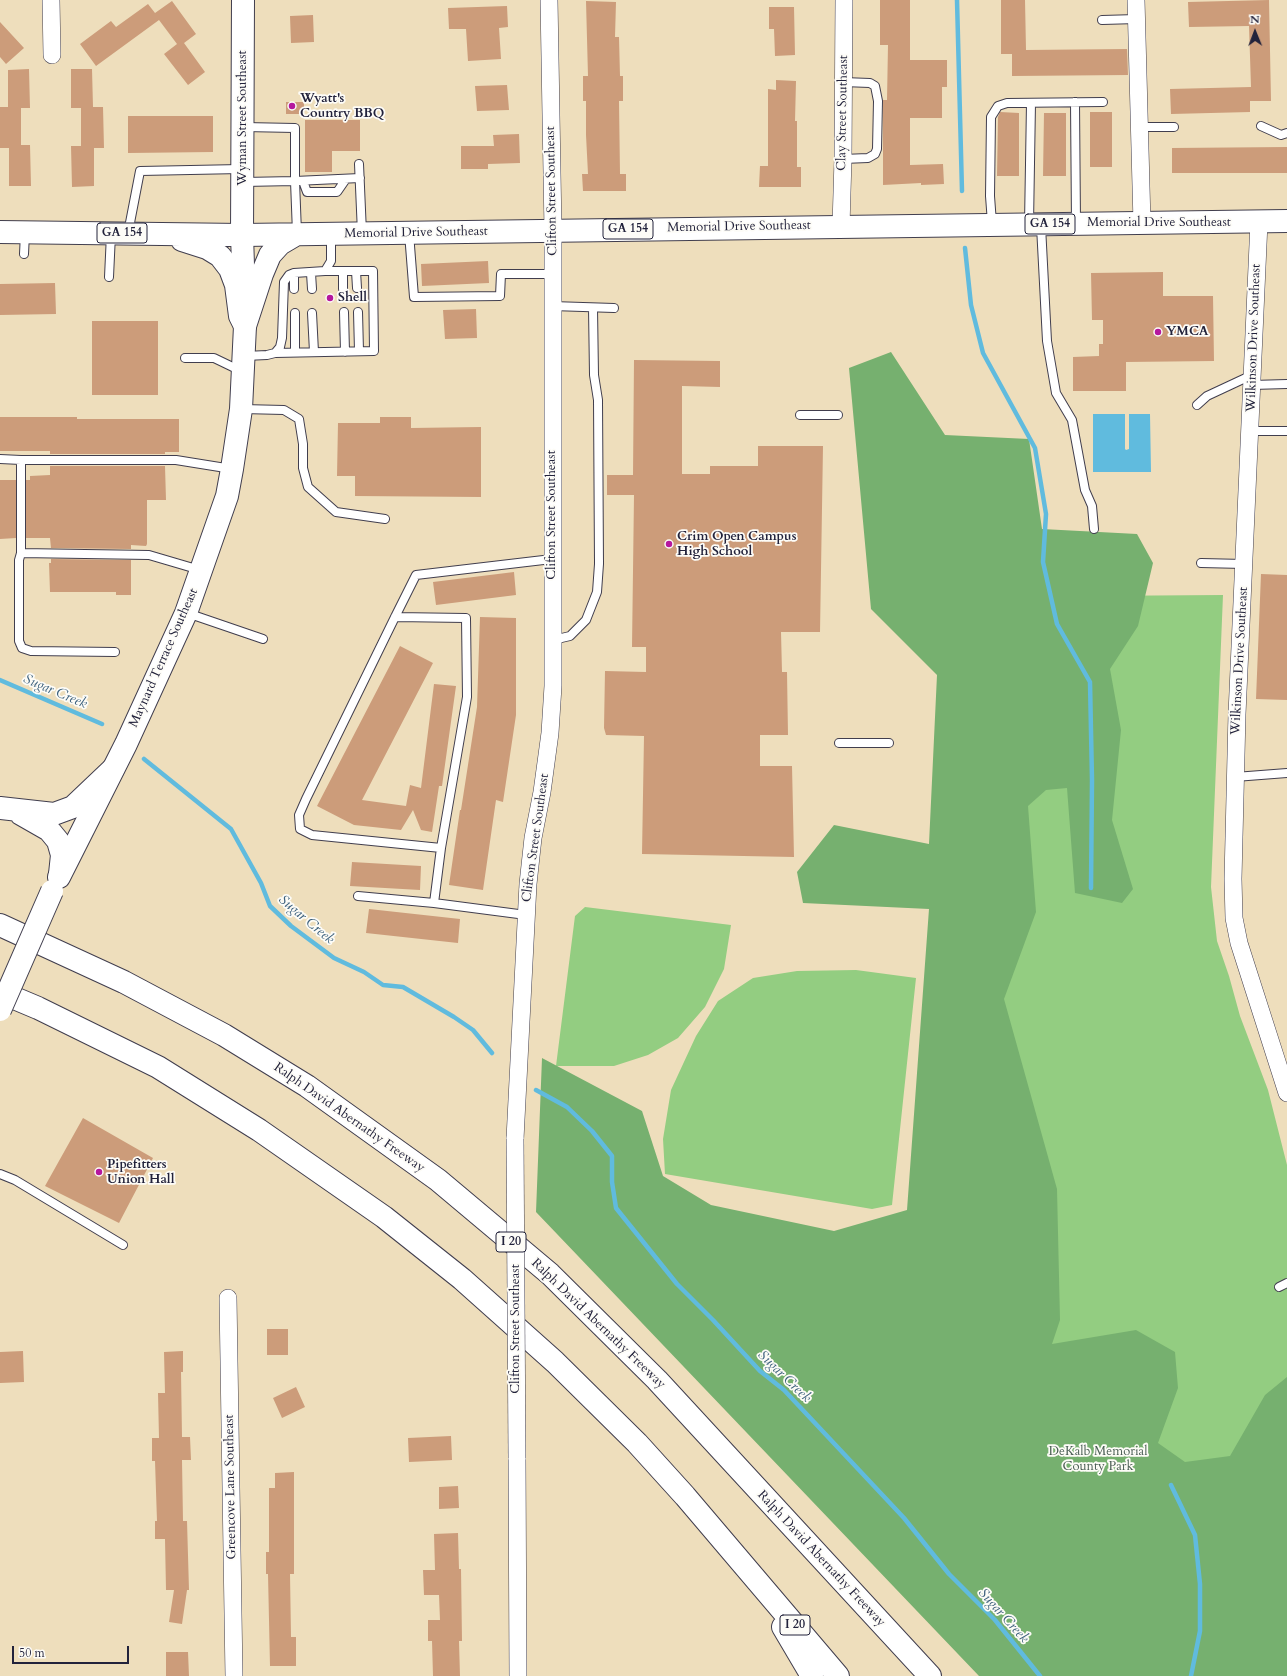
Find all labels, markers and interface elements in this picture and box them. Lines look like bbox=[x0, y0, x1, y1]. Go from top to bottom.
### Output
north arrow bbox=[1235, 12, 1275, 52]
text: N bbox=[1250, 12, 1260, 27]
street label: Wyman Street Southeast bbox=[235, 50, 251, 186]
street label: Clay Street Southeast bbox=[834, 55, 852, 171]
place label: Wyatt's Country BBQ bbox=[300, 91, 384, 122]
marker: Wyatt's Country BBQ bbox=[287, 101, 297, 111]
street label: Clifton Street Southeast bbox=[543, 126, 561, 256]
road number: GA 154 bbox=[1025, 214, 1075, 234]
street label: Memorial Drive Southeast bbox=[1087, 215, 1231, 231]
street label: Memorial Drive Southeast bbox=[667, 218, 811, 236]
road number: GA 154 bbox=[603, 219, 653, 239]
road number: GA 154 bbox=[97, 223, 147, 243]
street label: Memorial Drive Southeast bbox=[344, 224, 488, 242]
street label: Wilkinson Drive Southeast bbox=[1244, 264, 1264, 412]
place label: Shell bbox=[338, 290, 367, 306]
marker: Shell bbox=[325, 293, 335, 303]
place label: YMCA bbox=[1166, 324, 1209, 340]
marker: YMCA bbox=[1153, 327, 1163, 337]
street label: Clifton Street Southeast bbox=[544, 450, 560, 580]
place label: Crim Open Campus High School bbox=[677, 529, 796, 560]
marker: Crim Open Campus High School bbox=[664, 539, 674, 549]
street label: Maynard Terrace Southeast bbox=[126, 586, 202, 730]
street label: Wilkinson Drive Southeast bbox=[1228, 586, 1252, 736]
water label: Sugar Creek bbox=[20, 671, 90, 713]
street label: Clifton Street Southeast bbox=[519, 773, 553, 903]
water label: Sugar Creek bbox=[275, 892, 337, 948]
street label: Ralph David Abernathy Freeway bbox=[271, 1060, 427, 1176]
place label: Pipefitters Union Hall bbox=[107, 1157, 174, 1188]
marker: Pipefitters Union Hall bbox=[94, 1167, 104, 1177]
road number: I 20 bbox=[496, 1232, 526, 1252]
street label: Ralph David Abernathy Freeway bbox=[528, 1256, 668, 1392]
street label: Clifton Street Southeast bbox=[508, 1264, 524, 1394]
water label: Sugar Creek bbox=[754, 1347, 814, 1407]
street label: Greencove Lane Southeast bbox=[222, 1414, 240, 1560]
park label: DeKalb Memorial County Park bbox=[1048, 1444, 1148, 1475]
street label: Ralph David Abernathy Freeway bbox=[754, 1488, 888, 1630]
water label: Sugar Creek bbox=[974, 1585, 1032, 1647]
road number: I 20 bbox=[780, 1615, 810, 1635]
scale bar bbox=[14, 1638, 131, 1664]
text: 50 m bbox=[19, 1645, 45, 1661]

